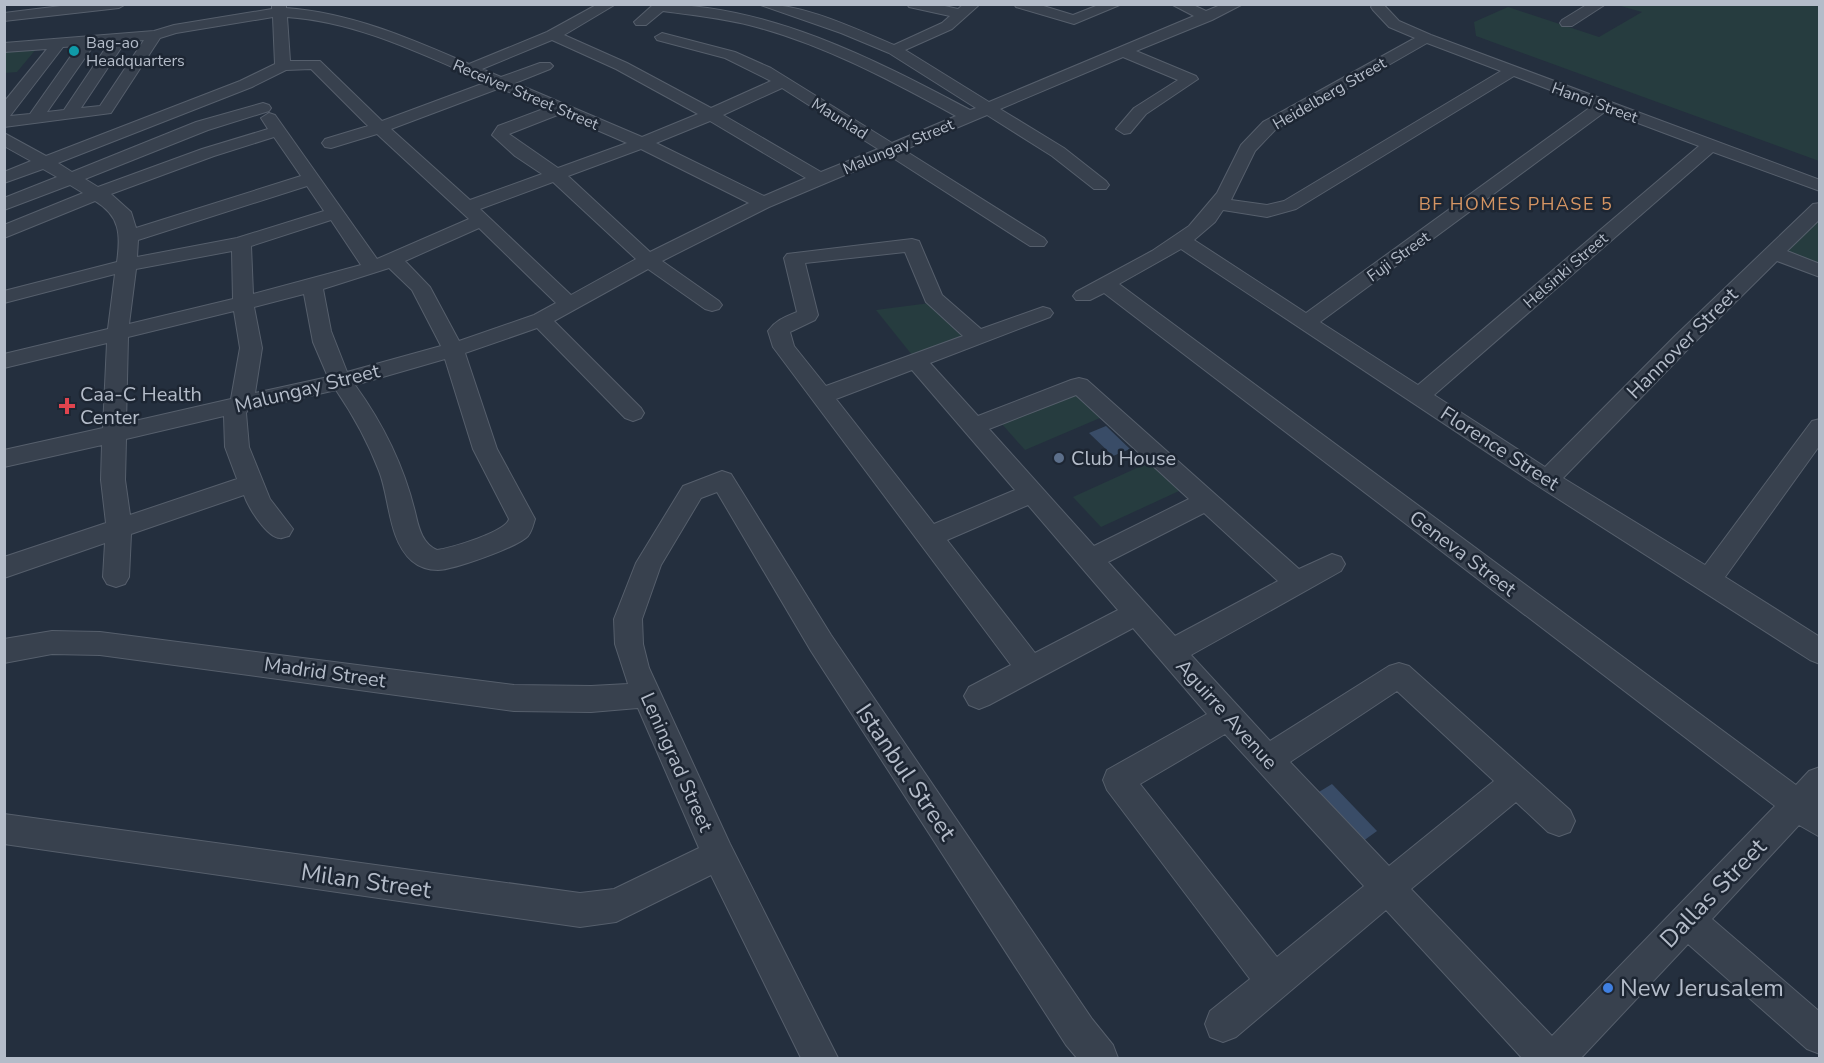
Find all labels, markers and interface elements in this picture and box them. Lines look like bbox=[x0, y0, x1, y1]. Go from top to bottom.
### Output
place label: Bag-ao Headquarters bbox=[86, 32, 185, 72]
marker: Bag-ao Headquarters bbox=[67, 44, 81, 58]
street label: Heidelberg Street bbox=[1269, 52, 1391, 135]
street label: Receiver Street Street bbox=[449, 54, 602, 136]
street label: Hanoi Street bbox=[1549, 77, 1641, 129]
street label: Maunlad bbox=[807, 93, 872, 145]
street label: Malungay Street bbox=[839, 113, 958, 180]
district label: BF HOMES PHASE 5 bbox=[1419, 192, 1613, 216]
street label: Fuji Street bbox=[1363, 226, 1435, 287]
street label: Helsinki Street bbox=[1519, 228, 1613, 314]
street label: Hannover Street bbox=[1621, 281, 1745, 405]
street label: Malungay Street bbox=[232, 357, 383, 420]
place label: Caa-C Health Center bbox=[80, 381, 202, 431]
marker: Caa-C Health Center bbox=[58, 397, 76, 415]
street label: Florence Street bbox=[1435, 400, 1565, 497]
place label: Club House bbox=[1071, 445, 1176, 472]
marker: Club House bbox=[1052, 451, 1066, 465]
street label: Geneva Street bbox=[1404, 504, 1523, 603]
street label: Madrid Street bbox=[262, 651, 388, 695]
street label: Aguirre Avenue bbox=[1170, 653, 1284, 775]
street label: Leningrad Street bbox=[634, 688, 720, 837]
street label: Istanbul Street bbox=[848, 697, 964, 847]
street label: Dallas Street bbox=[1653, 831, 1774, 955]
street label: Milan Street bbox=[299, 856, 434, 906]
place label: New Jerusalem bbox=[1620, 972, 1784, 1004]
marker: New Jerusalem bbox=[1601, 981, 1615, 995]

